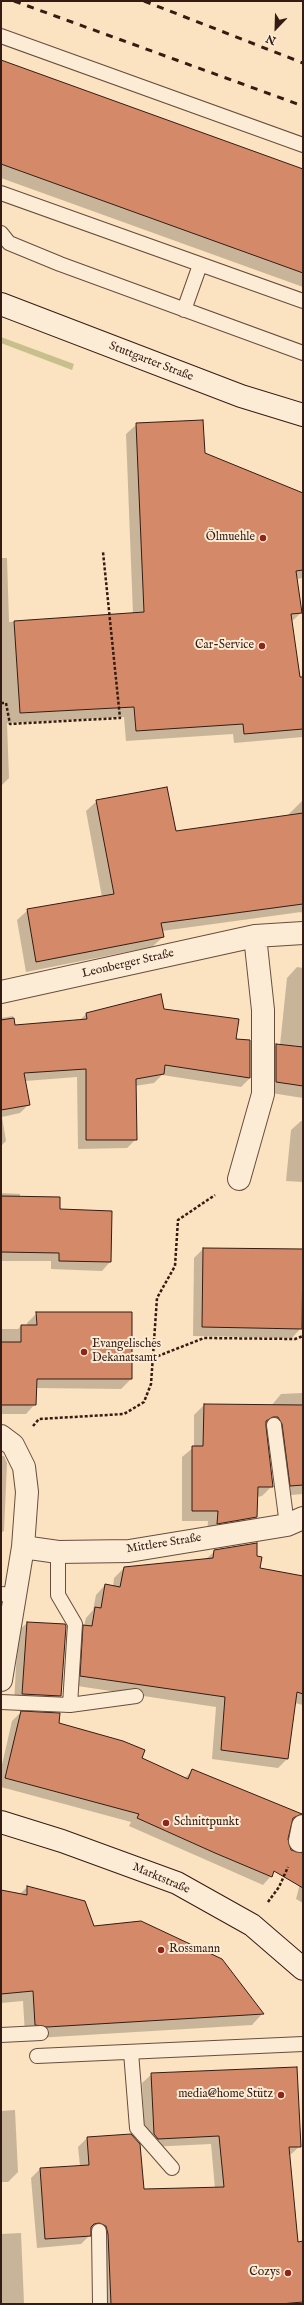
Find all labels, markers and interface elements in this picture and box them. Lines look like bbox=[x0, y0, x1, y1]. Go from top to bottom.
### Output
north arrow bbox=[256, 8, 296, 48]
text: N bbox=[264, 31, 278, 47]
street label: Stuttgarter Straße bbox=[107, 339, 195, 385]
place label: Ölmuehle bbox=[206, 531, 255, 545]
marker: Ölmuehle bbox=[258, 533, 268, 543]
place label: Car-Service bbox=[195, 639, 254, 653]
marker: Car-Service bbox=[257, 641, 267, 651]
street label: Leonberger Straße bbox=[81, 946, 175, 982]
place label: Evangelisches Dekanatsamt bbox=[92, 1338, 161, 1366]
marker: Evangelisches Dekanatsamt bbox=[79, 1347, 89, 1357]
street label: Mittlere Straße bbox=[126, 1531, 202, 1557]
place label: Schnittpunkt bbox=[174, 1816, 239, 1830]
marker: Schnittpunkt bbox=[161, 1818, 171, 1828]
street label: Marktstraße bbox=[130, 1860, 192, 1898]
place label: Rossmann bbox=[169, 1943, 220, 1957]
marker: Rossmann bbox=[156, 1945, 166, 1955]
place label: media@home Stütz bbox=[178, 2088, 273, 2102]
marker: media@home Stütz bbox=[276, 2090, 286, 2100]
place label: Cozys bbox=[249, 2266, 280, 2280]
marker: Cozys bbox=[283, 2268, 293, 2278]

